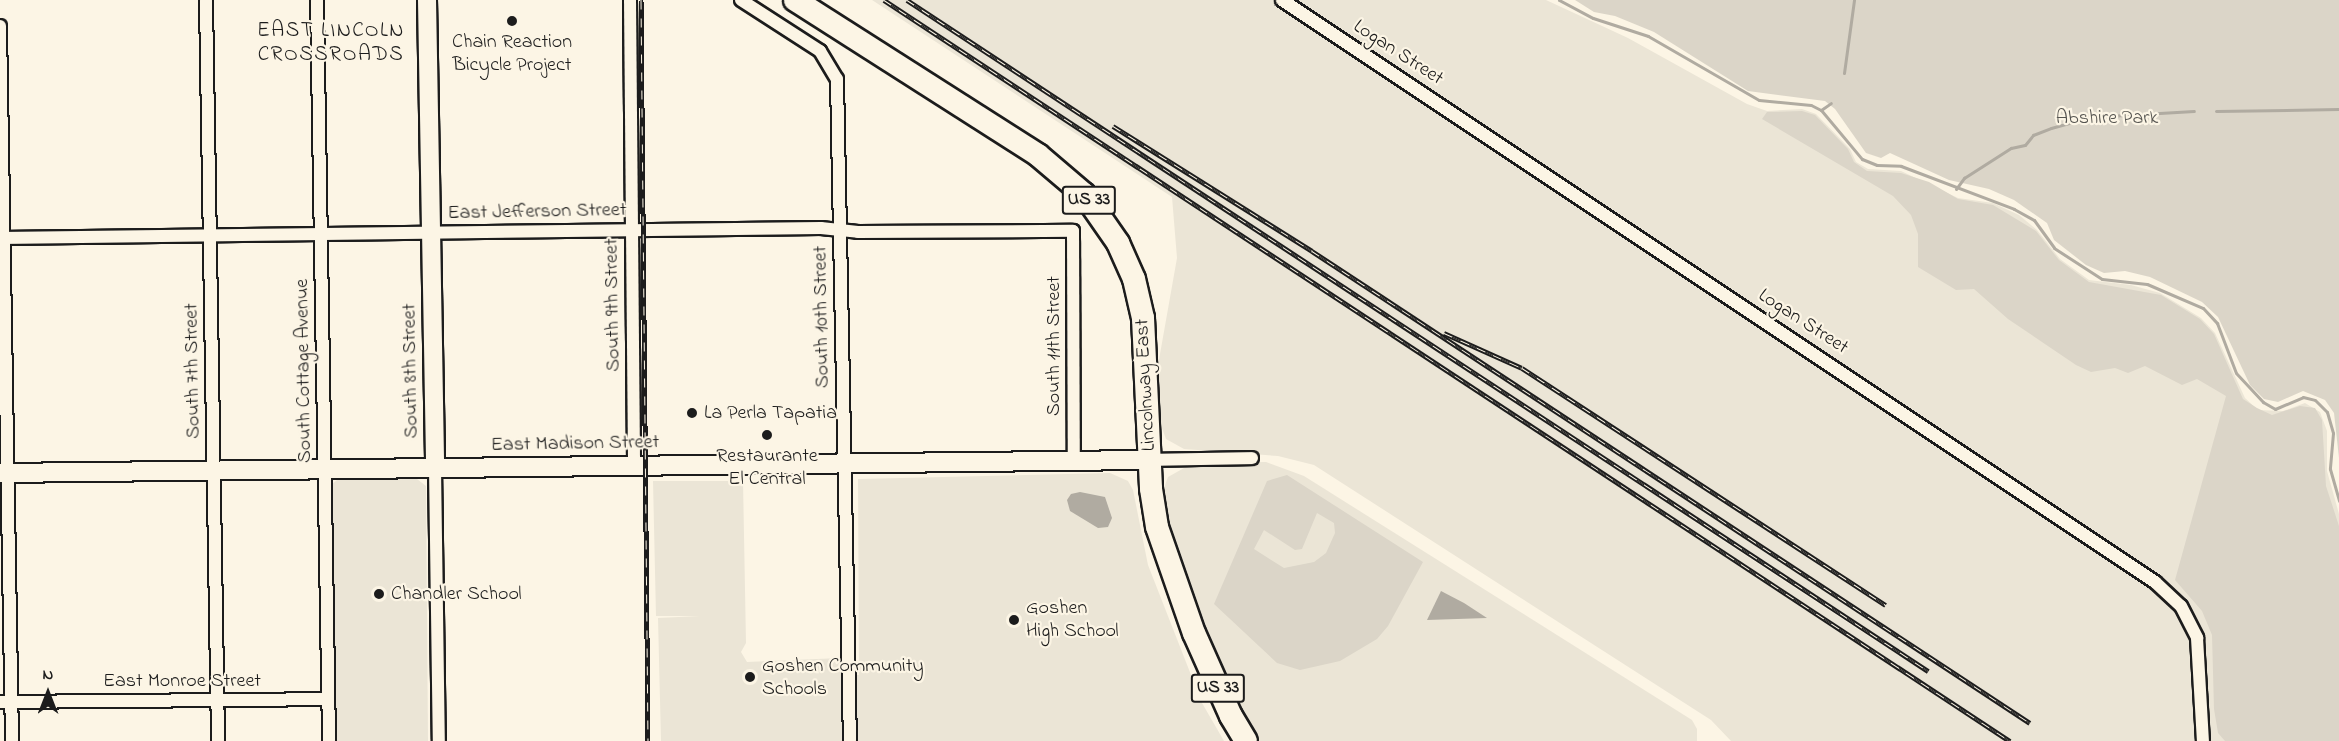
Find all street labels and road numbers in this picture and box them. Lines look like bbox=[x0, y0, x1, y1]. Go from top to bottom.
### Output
street label: Logan Street bbox=[1348, 15, 1448, 91]
road number: US 33 bbox=[1060, 185, 1118, 215]
street label: East Jefferson Street bbox=[447, 198, 627, 226]
street label: South 9th Street bbox=[600, 238, 626, 372]
street label: South 10th Street bbox=[809, 246, 835, 388]
street label: South 11th Street bbox=[1042, 276, 1066, 416]
street label: South Cottage Avenue bbox=[290, 279, 318, 463]
street label: Logan Street bbox=[1753, 284, 1853, 360]
street label: South 7th Street bbox=[180, 303, 206, 439]
street label: South 8th Street bbox=[398, 303, 424, 439]
street label: Lincolnway East bbox=[1131, 318, 1161, 452]
street label: East Madison Street bbox=[491, 431, 659, 457]
street label: East Monroe Street bbox=[103, 669, 261, 693]
road number: US 33 bbox=[1190, 673, 1246, 703]

